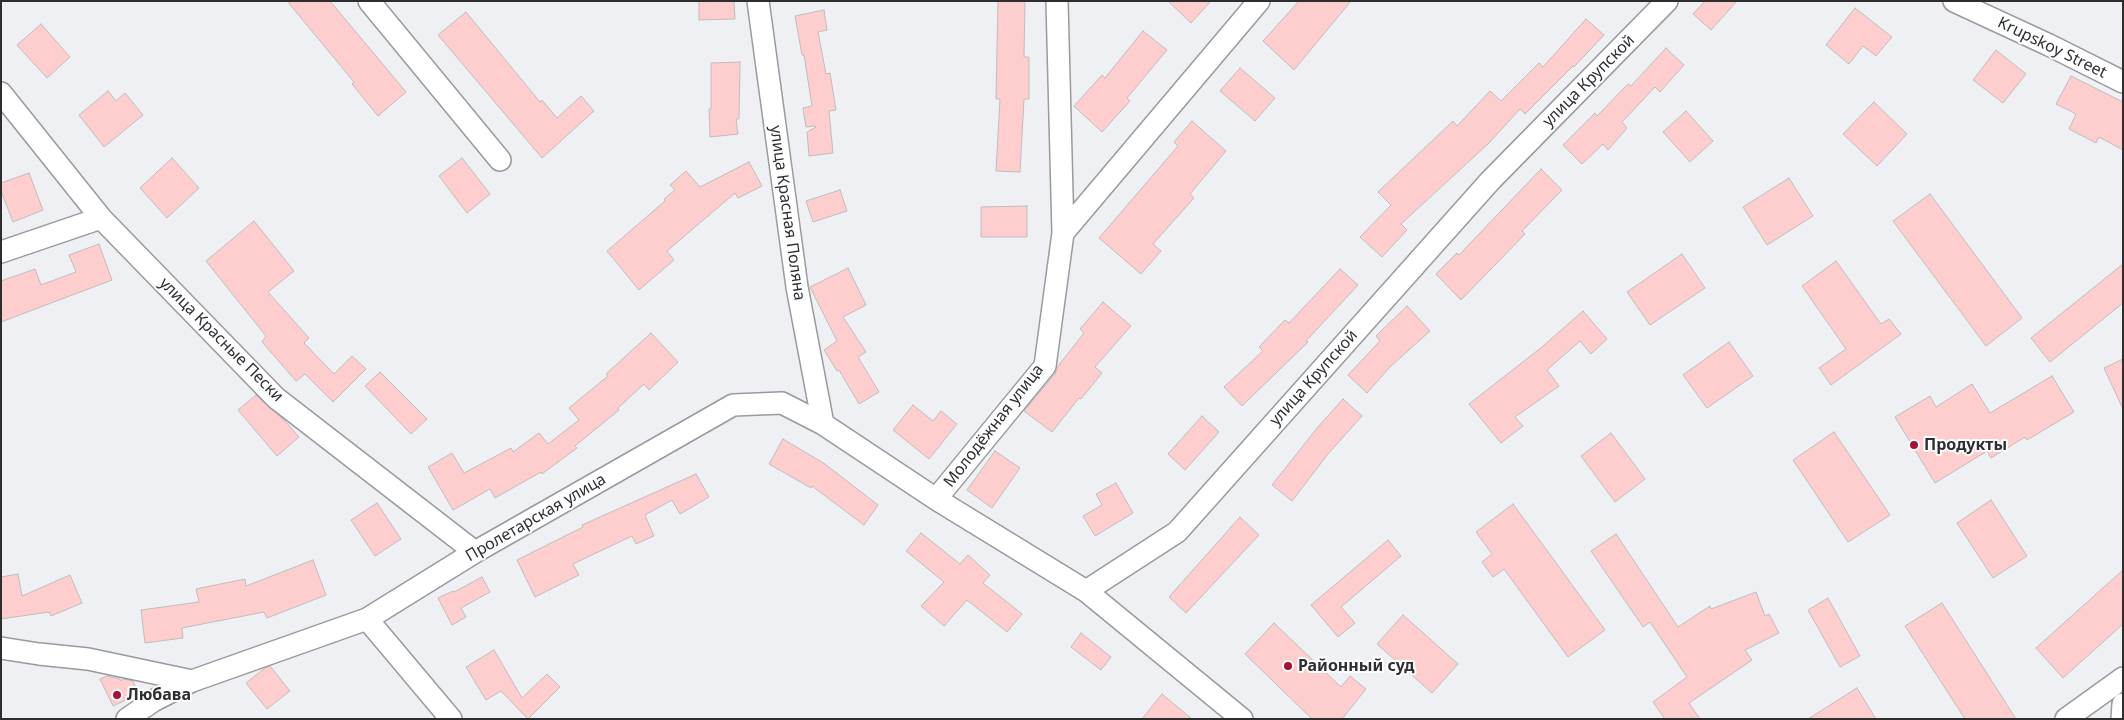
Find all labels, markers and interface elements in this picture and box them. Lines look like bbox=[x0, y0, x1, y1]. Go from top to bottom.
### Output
street label: Krupskoy Street bbox=[1994, 13, 2110, 83]
street label: улица Крупской bbox=[1539, 31, 1639, 131]
street label: улица Красная Поляна bbox=[765, 124, 809, 302]
street label: улица Красные Пески bbox=[155, 274, 287, 406]
street label: улица Крупской bbox=[1266, 326, 1362, 430]
street label: Молодёжная улица bbox=[940, 361, 1048, 491]
place label: Продукты bbox=[1924, 435, 2007, 455]
marker: Продукты bbox=[1908, 439, 1920, 451]
street label: Пролетарская улица bbox=[462, 470, 610, 566]
place label: Районный суд bbox=[1298, 656, 1414, 676]
marker: Районный суд bbox=[1282, 660, 1294, 672]
place label: Любава bbox=[127, 685, 191, 705]
marker: Любава bbox=[111, 689, 123, 701]

